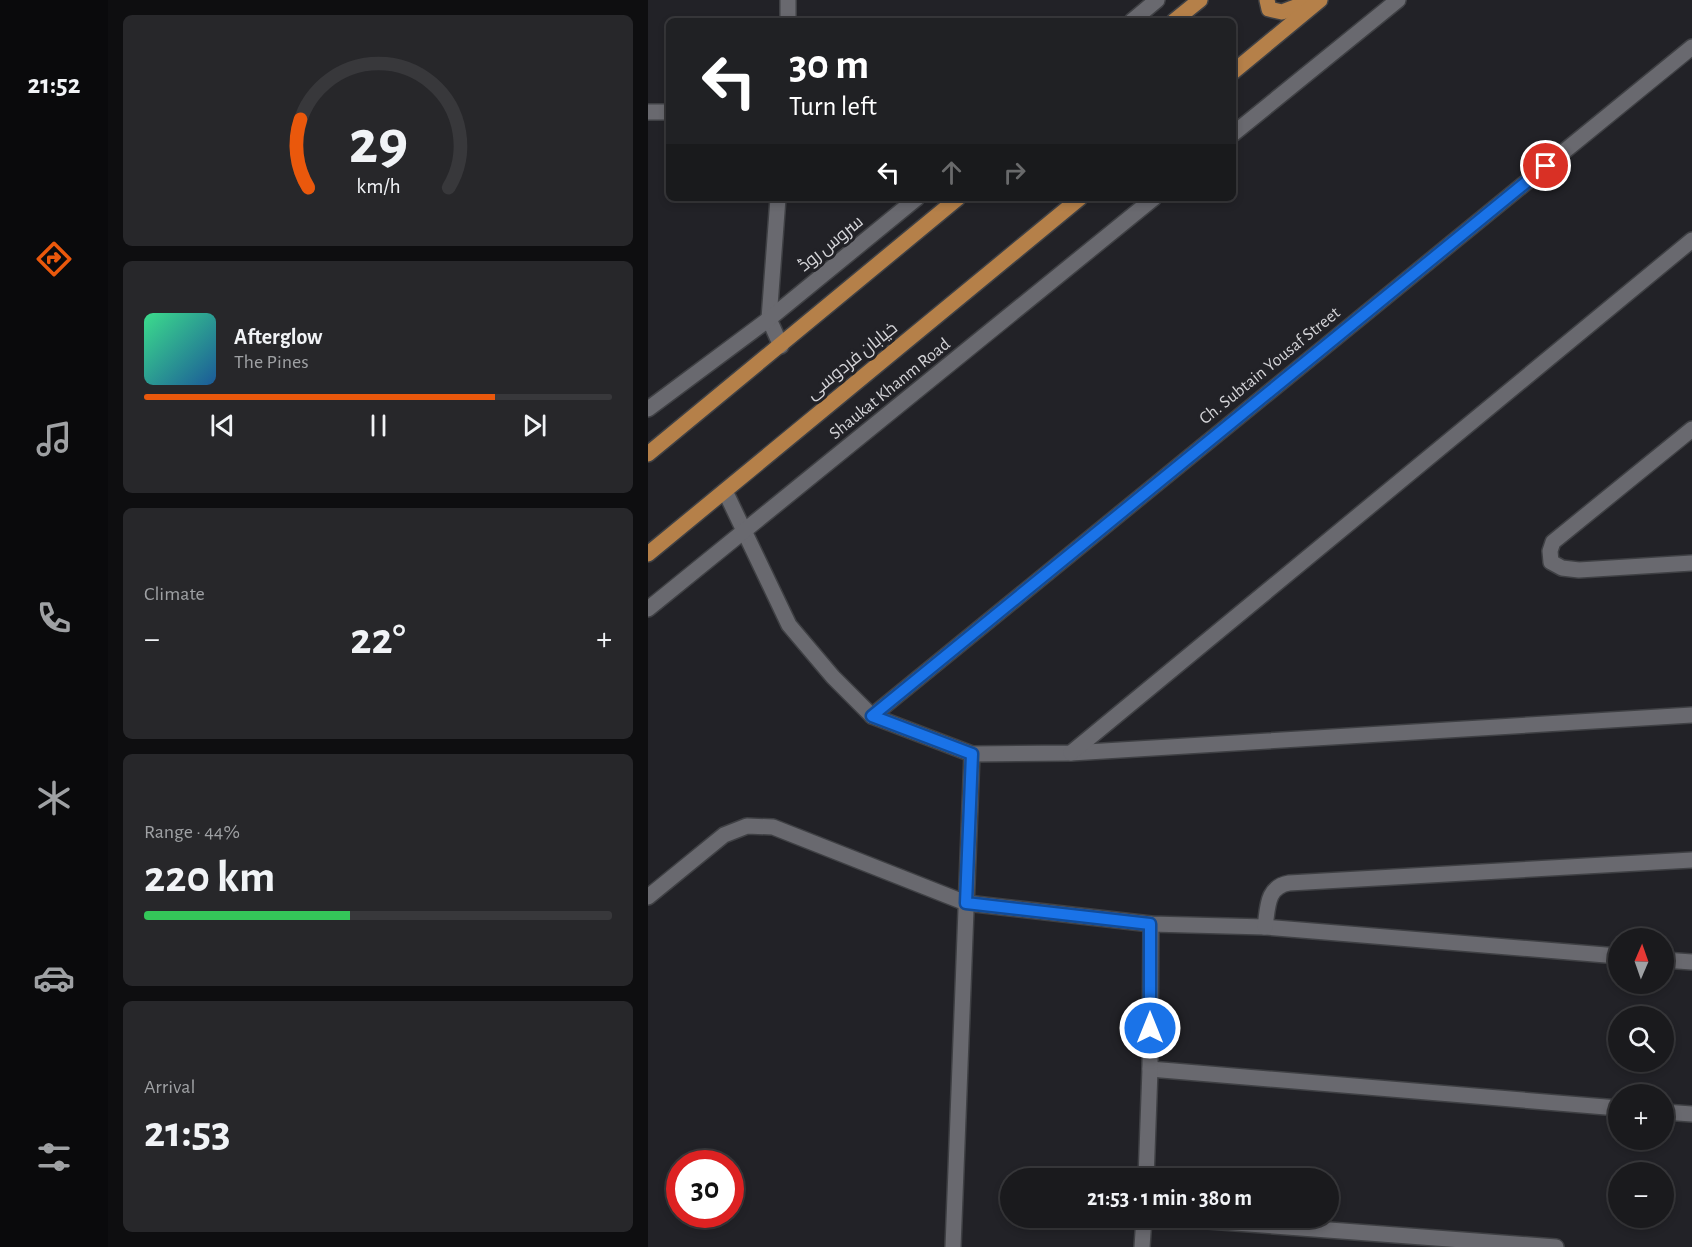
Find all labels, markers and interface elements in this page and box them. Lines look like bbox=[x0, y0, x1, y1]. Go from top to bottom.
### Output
icon: left bbox=[690, 42, 768, 120]
text: 30 m bbox=[789, 44, 869, 86]
text: 21:52 bbox=[27, 71, 81, 98]
text: Turn left bbox=[789, 93, 877, 120]
text: 29 bbox=[348, 112, 408, 174]
pin bbox=[1520, 140, 1571, 191]
icon: arrive bbox=[1529, 149, 1562, 182]
icon: left bbox=[872, 156, 905, 189]
icon: ahead bbox=[935, 156, 968, 189]
icon: right bbox=[998, 156, 1031, 189]
text: km/h bbox=[356, 176, 400, 197]
street label: سروس روڈ bbox=[795, 213, 868, 276]
icon: directions bbox=[33, 238, 75, 280]
street label: Ch. Subtain Yousaf Street bbox=[1196, 304, 1344, 428]
street label: خیابان فردوسی bbox=[803, 319, 902, 404]
text: Afterglow bbox=[234, 326, 322, 348]
street label: Shaukat Khanm Road bbox=[826, 335, 954, 443]
text: The Pines bbox=[234, 352, 309, 372]
icon: previous bbox=[206, 409, 239, 442]
icon: pause bbox=[362, 409, 395, 442]
icon: next bbox=[518, 409, 551, 442]
icon: music bbox=[33, 418, 75, 460]
text: Climate bbox=[144, 584, 205, 604]
icon: phone bbox=[33, 597, 75, 639]
text: 22° bbox=[350, 617, 406, 662]
text: − bbox=[144, 623, 160, 656]
text: + bbox=[596, 623, 612, 656]
icon: climate bbox=[33, 777, 75, 819]
text: Range · 44% bbox=[144, 822, 240, 842]
text: 220 km bbox=[144, 855, 275, 900]
north arrow bbox=[1608, 928, 1674, 994]
map controls bbox=[1608, 928, 1674, 1228]
icon: car bbox=[33, 957, 75, 999]
position arrow bbox=[1118, 996, 1182, 1060]
button: search bbox=[1608, 1006, 1674, 1072]
text: Arrival bbox=[144, 1077, 195, 1097]
button: + bbox=[1608, 1084, 1674, 1150]
text: 21:53 bbox=[144, 1110, 231, 1155]
icon: filters bbox=[33, 1136, 75, 1178]
speed limit sign: 30 bbox=[666, 1150, 744, 1228]
button: − bbox=[1608, 1162, 1674, 1228]
text: 21:53 · 1 min · 380 m bbox=[1087, 1187, 1252, 1209]

